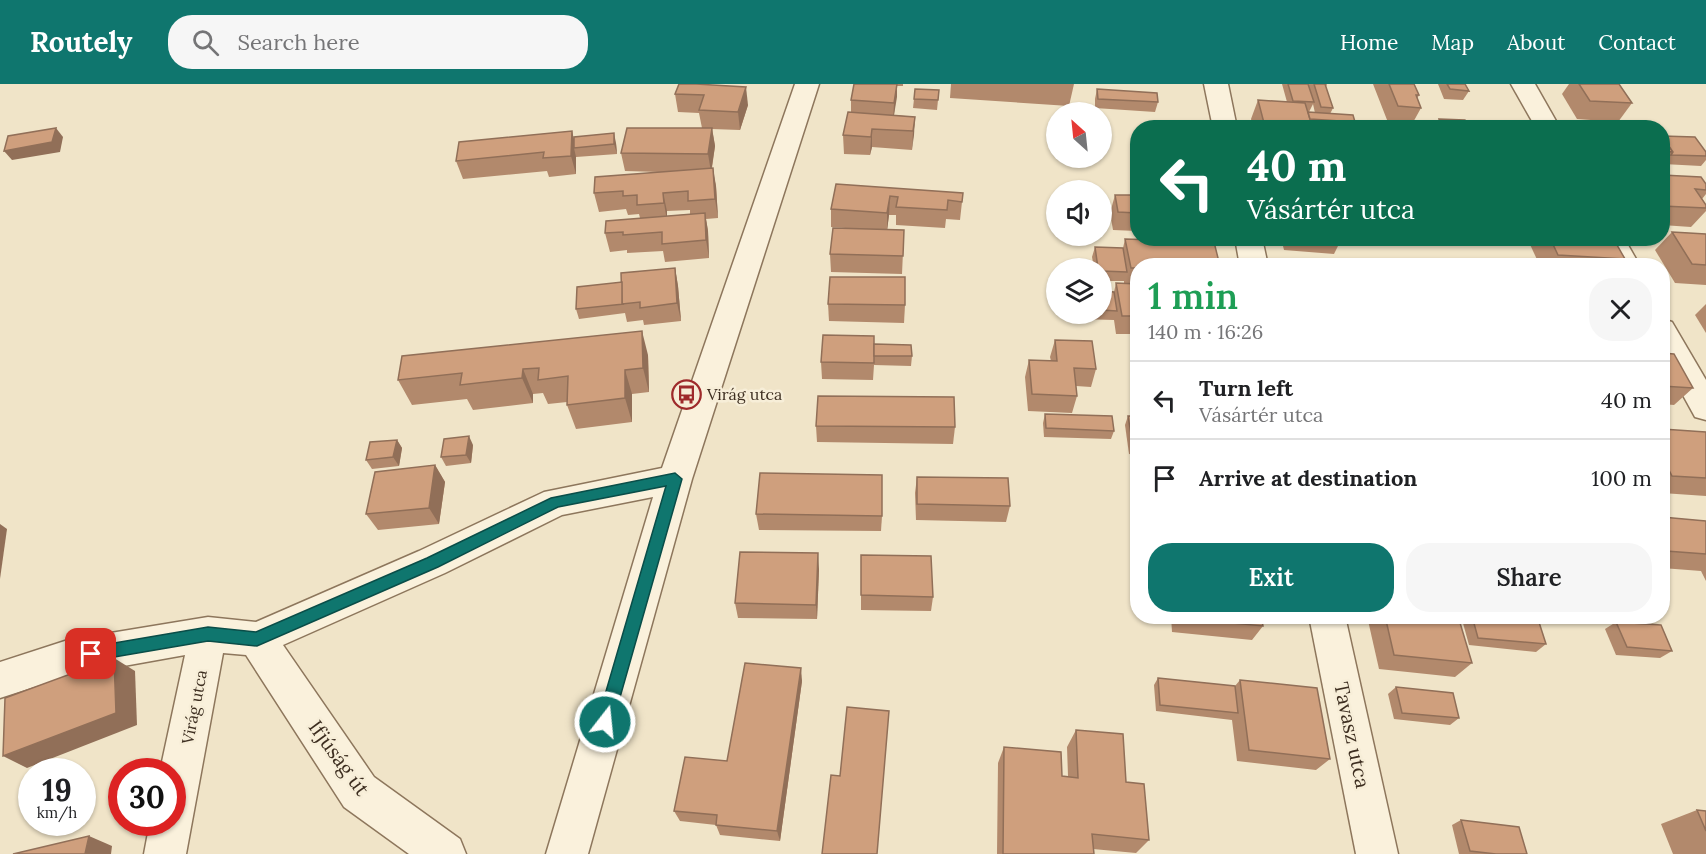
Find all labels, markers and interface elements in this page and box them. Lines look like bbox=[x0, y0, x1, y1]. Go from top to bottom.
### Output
search box bbox=[168, 15, 588, 69]
text: Routely bbox=[30, 24, 132, 60]
icon: search bbox=[189, 26, 222, 59]
text: Search here bbox=[237, 28, 360, 56]
text: Home bbox=[1340, 29, 1398, 56]
text: Map bbox=[1431, 29, 1474, 56]
text: About bbox=[1507, 29, 1565, 56]
text: Contact bbox=[1598, 29, 1676, 56]
north arrow bbox=[1046, 102, 1112, 168]
map controls bbox=[1046, 102, 1112, 324]
text: 40 m bbox=[1247, 139, 1346, 193]
icon: left bbox=[1148, 144, 1226, 222]
button: sound bbox=[1046, 180, 1112, 246]
text: Vásártér utca bbox=[1247, 192, 1415, 226]
button: layers bbox=[1046, 258, 1112, 324]
text: 1 min bbox=[1148, 273, 1238, 319]
button: close bbox=[1589, 278, 1652, 341]
text: 140 m · 16:26 bbox=[1148, 319, 1263, 344]
text: Turn left bbox=[1199, 374, 1293, 402]
bus stop icon: Virág utca bbox=[670, 378, 702, 410]
place label: Virág utca bbox=[706, 384, 782, 404]
icon: left bbox=[1148, 384, 1181, 417]
text: 40 m bbox=[1601, 386, 1652, 414]
text: Vásártér utca bbox=[1199, 402, 1323, 427]
icon: arrive bbox=[1148, 462, 1181, 495]
text: Arrive at destination bbox=[1199, 464, 1417, 492]
text: 100 m bbox=[1591, 464, 1652, 492]
button: Exit bbox=[1148, 543, 1394, 612]
button: Share bbox=[1406, 543, 1652, 612]
pin bbox=[65, 628, 116, 679]
icon: arrive bbox=[74, 637, 107, 670]
street label: Virág utca bbox=[177, 668, 211, 747]
street label: Tavasz utca bbox=[1329, 679, 1376, 790]
position arrow bbox=[573, 690, 637, 754]
street label: Ifjúság út bbox=[304, 715, 375, 801]
speed limit sign: 30 bbox=[108, 758, 186, 836]
text: 19 bbox=[42, 771, 72, 809]
text: km/h bbox=[37, 803, 77, 822]

